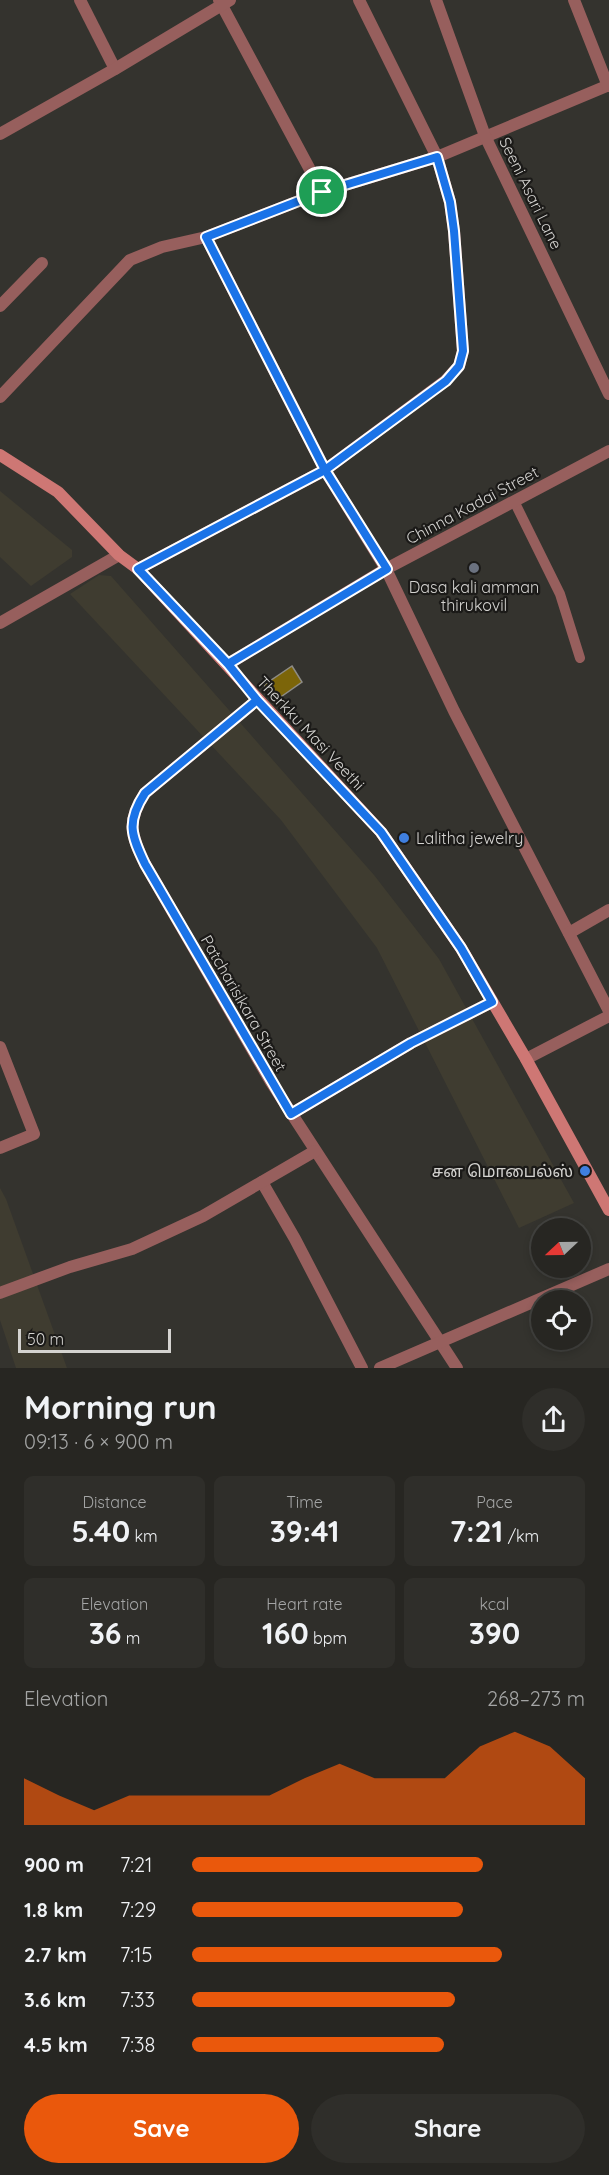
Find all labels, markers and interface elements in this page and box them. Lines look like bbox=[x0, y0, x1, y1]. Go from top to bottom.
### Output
street label: Seeni Asari Lane bbox=[495, 134, 567, 252]
pin bbox=[296, 166, 347, 217]
icon: arrive bbox=[305, 175, 338, 208]
street label: Chinna Kadai Street bbox=[402, 462, 542, 548]
marker: Dasa kali amman thirukovil bbox=[467, 561, 481, 575]
place label: Dasa kali amman thirukovil bbox=[409, 577, 539, 615]
street label: Therkku Masi Veethi bbox=[253, 672, 369, 794]
place label: Lalitha jewelry bbox=[416, 828, 523, 848]
marker: Lalitha jewelry bbox=[397, 831, 411, 845]
street label: Patcharisikara Street bbox=[197, 931, 291, 1075]
place label: சன மொபைல்ஸ் bbox=[432, 1161, 573, 1181]
marker: சன மொபைல்ஸ் bbox=[578, 1164, 592, 1178]
north arrow bbox=[531, 1218, 591, 1278]
map controls bbox=[531, 1218, 591, 1350]
button: locate bbox=[531, 1290, 591, 1350]
scale bar bbox=[18, 1326, 171, 1354]
text: 50 m bbox=[27, 1329, 64, 1349]
text: Morning run bbox=[24, 1386, 217, 1427]
button: share bbox=[522, 1388, 585, 1451]
text: 09:13 · 6 × 900 m bbox=[24, 1429, 173, 1454]
text: Distance bbox=[82, 1492, 147, 1512]
text: Time bbox=[286, 1492, 323, 1512]
text: Pace bbox=[476, 1492, 513, 1512]
text: 5.40 bbox=[71, 1512, 130, 1550]
text: 39:41 bbox=[270, 1512, 339, 1550]
text: 7:21 bbox=[450, 1512, 503, 1550]
text: km bbox=[130, 1526, 158, 1546]
text: /km bbox=[503, 1526, 539, 1546]
text: Elevation bbox=[81, 1594, 148, 1614]
text: Heart rate bbox=[266, 1594, 343, 1614]
text: kcal bbox=[480, 1594, 509, 1614]
text: 36 bbox=[89, 1614, 121, 1652]
text: 160 bbox=[262, 1614, 309, 1652]
text: 390 bbox=[469, 1614, 520, 1652]
text: m bbox=[121, 1628, 140, 1648]
text: bpm bbox=[309, 1628, 347, 1648]
text: Elevation bbox=[24, 1686, 108, 1711]
text: 268–273 m bbox=[487, 1686, 585, 1711]
text: 900 m bbox=[24, 1852, 84, 1877]
text: 7:21 bbox=[120, 1852, 152, 1877]
text: 1.8 km bbox=[24, 1897, 83, 1922]
text: 7:29 bbox=[120, 1897, 156, 1922]
text: 2.7 km bbox=[24, 1942, 87, 1967]
text: 7:15 bbox=[120, 1942, 152, 1967]
text: 3.6 km bbox=[24, 1987, 86, 2012]
text: 7:33 bbox=[120, 1987, 155, 2012]
text: 4.5 km bbox=[24, 2032, 88, 2057]
text: 7:38 bbox=[120, 2032, 155, 2057]
button: Save bbox=[24, 2094, 299, 2163]
button: Share bbox=[311, 2094, 585, 2163]

